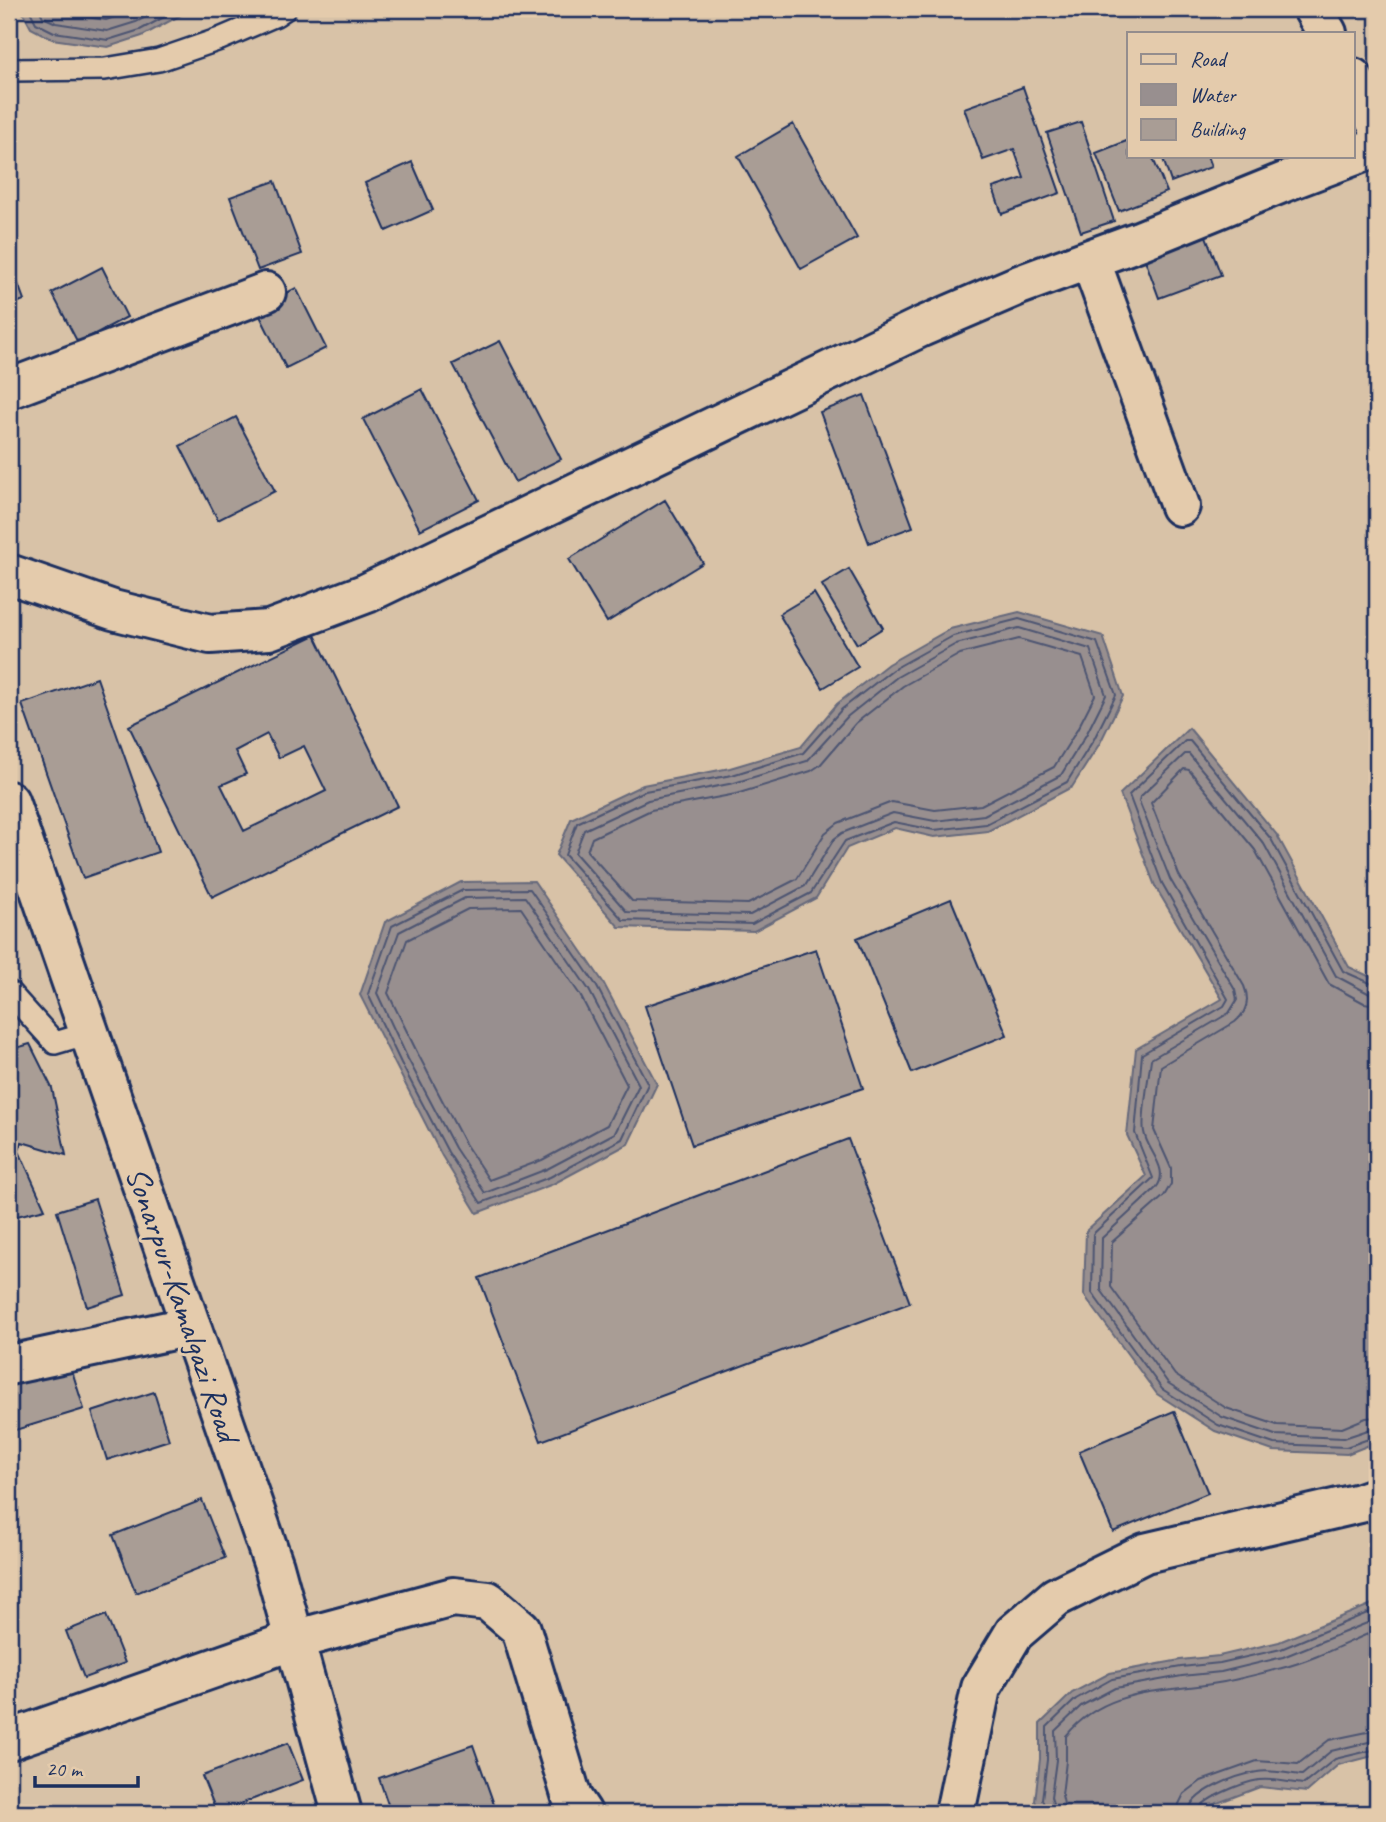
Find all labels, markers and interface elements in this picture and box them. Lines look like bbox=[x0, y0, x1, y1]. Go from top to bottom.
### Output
legend bbox=[1127, 32, 1354, 158]
text: Road bbox=[1190, 46, 1229, 72]
text: Water bbox=[1190, 82, 1237, 108]
text: Building bbox=[1190, 116, 1247, 142]
street label: Sonarpur-Kamalgazi Road bbox=[116, 1161, 251, 1451]
scale bar bbox=[35, 1745, 138, 1789]
text: 20 m bbox=[46, 1756, 84, 1782]

